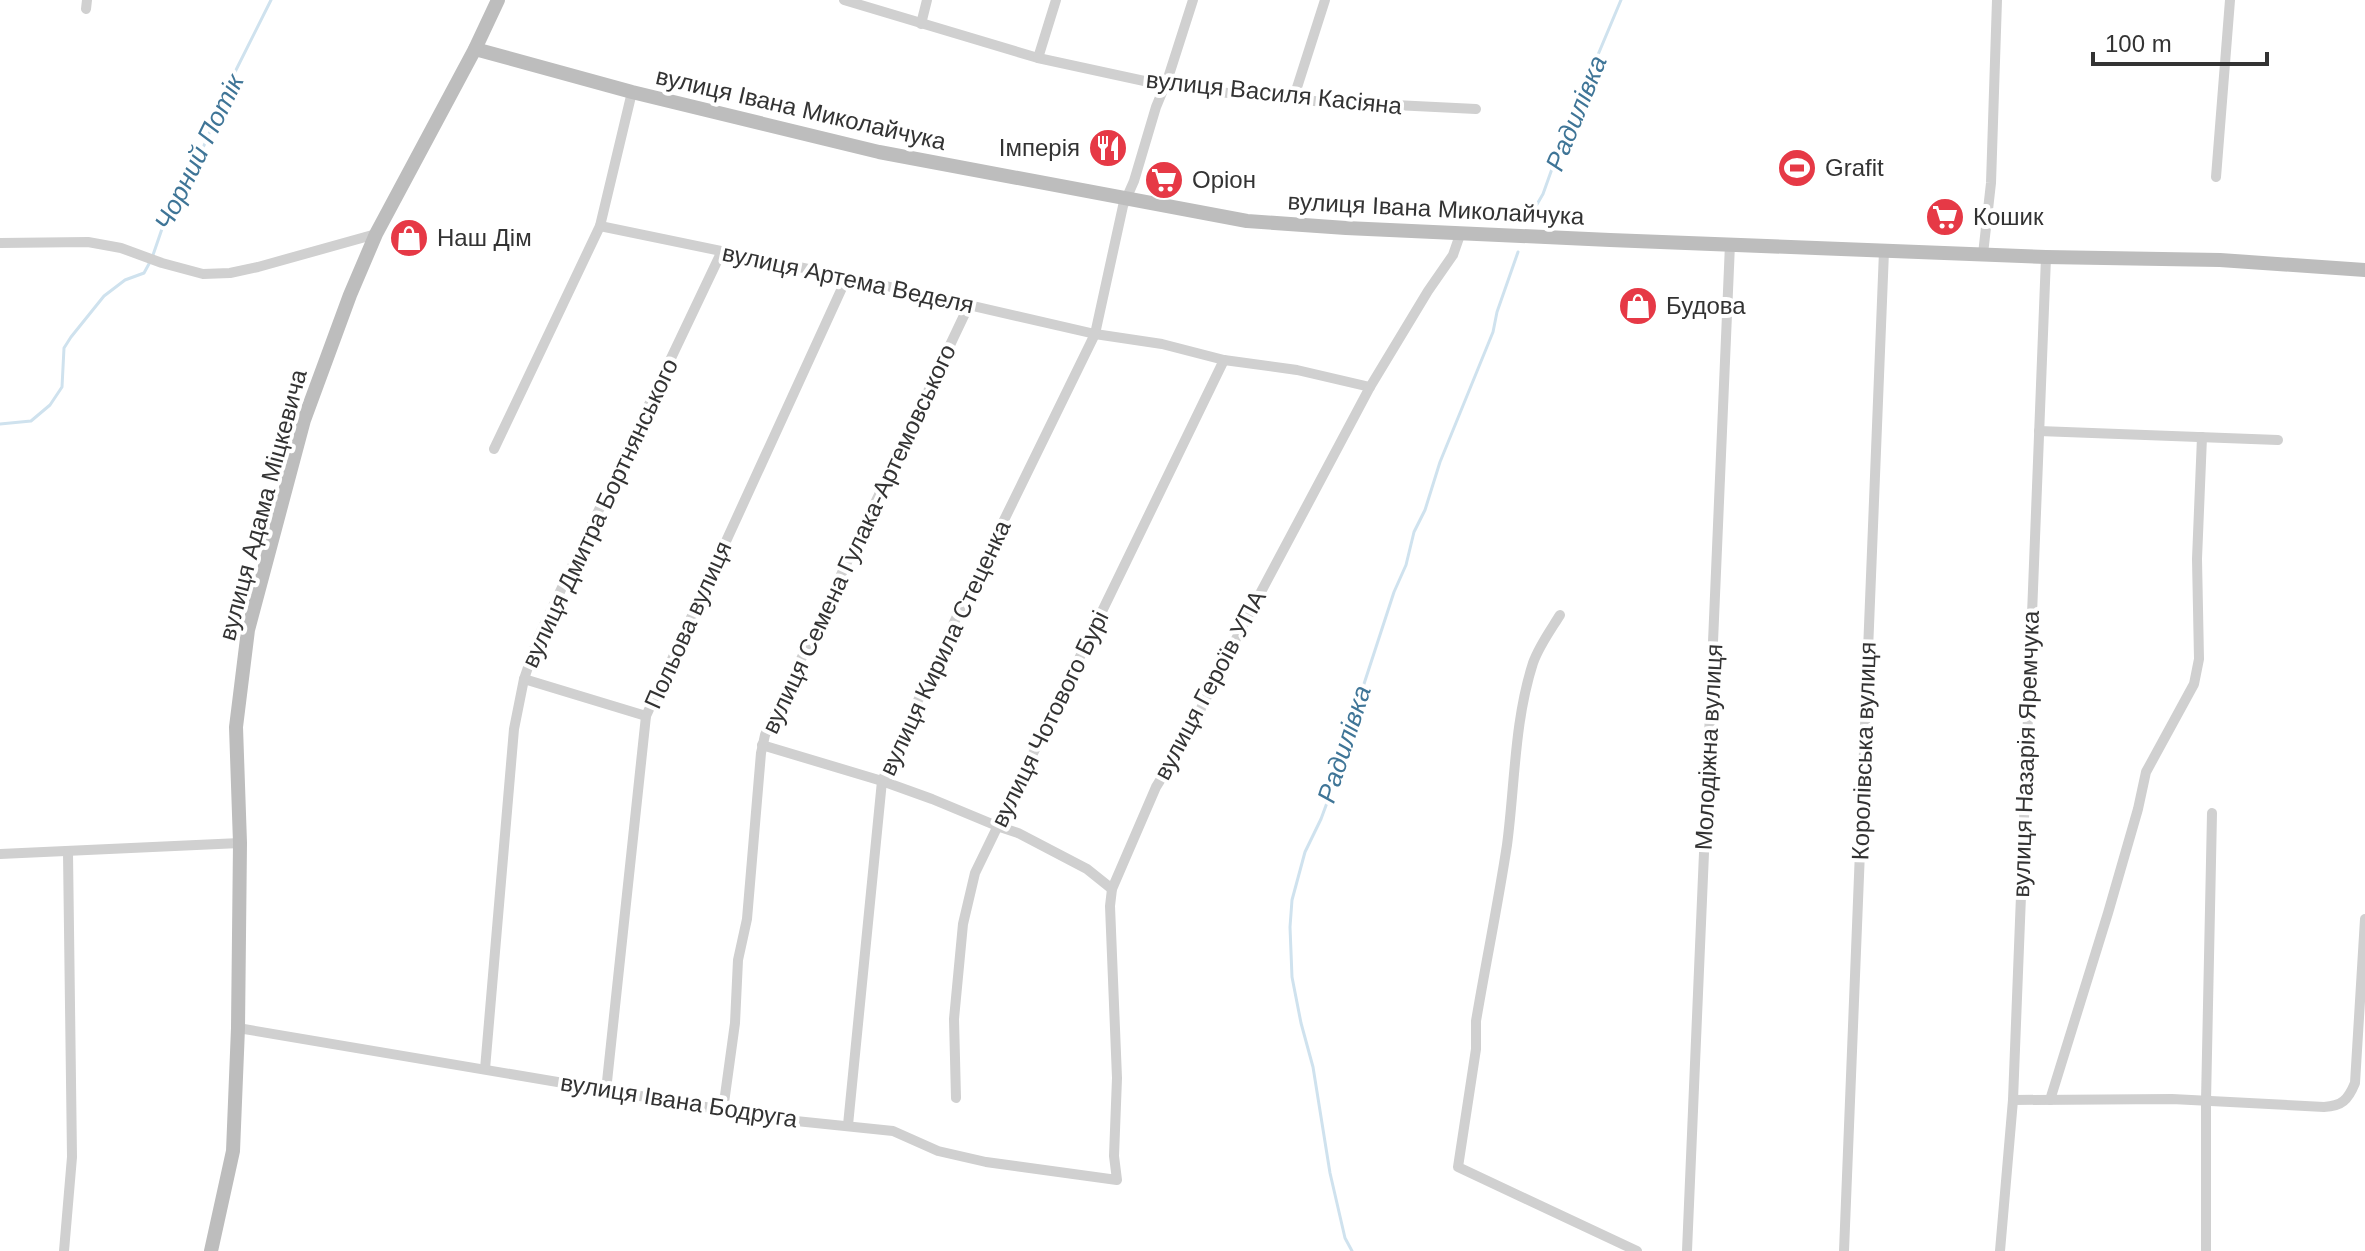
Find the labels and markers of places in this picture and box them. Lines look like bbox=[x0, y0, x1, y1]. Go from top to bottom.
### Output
restaurant icon: Імперія bbox=[1087, 127, 1129, 169]
place label: Імперія bbox=[999, 134, 1080, 161]
sports icon: Grafit bbox=[1776, 147, 1818, 189]
place label: Grafit bbox=[1825, 154, 1884, 181]
supermarket icon: Оріон bbox=[1143, 159, 1185, 201]
place label: Оріон bbox=[1192, 166, 1256, 193]
supermarket icon: Кошик bbox=[1924, 196, 1966, 238]
place label: Кошик bbox=[1973, 203, 2044, 230]
shop icon: Наш Дім bbox=[388, 217, 430, 259]
place label: Наш Дім bbox=[437, 224, 532, 251]
shop icon: Будова bbox=[1617, 285, 1659, 327]
place label: Будова bbox=[1666, 292, 1746, 319]

